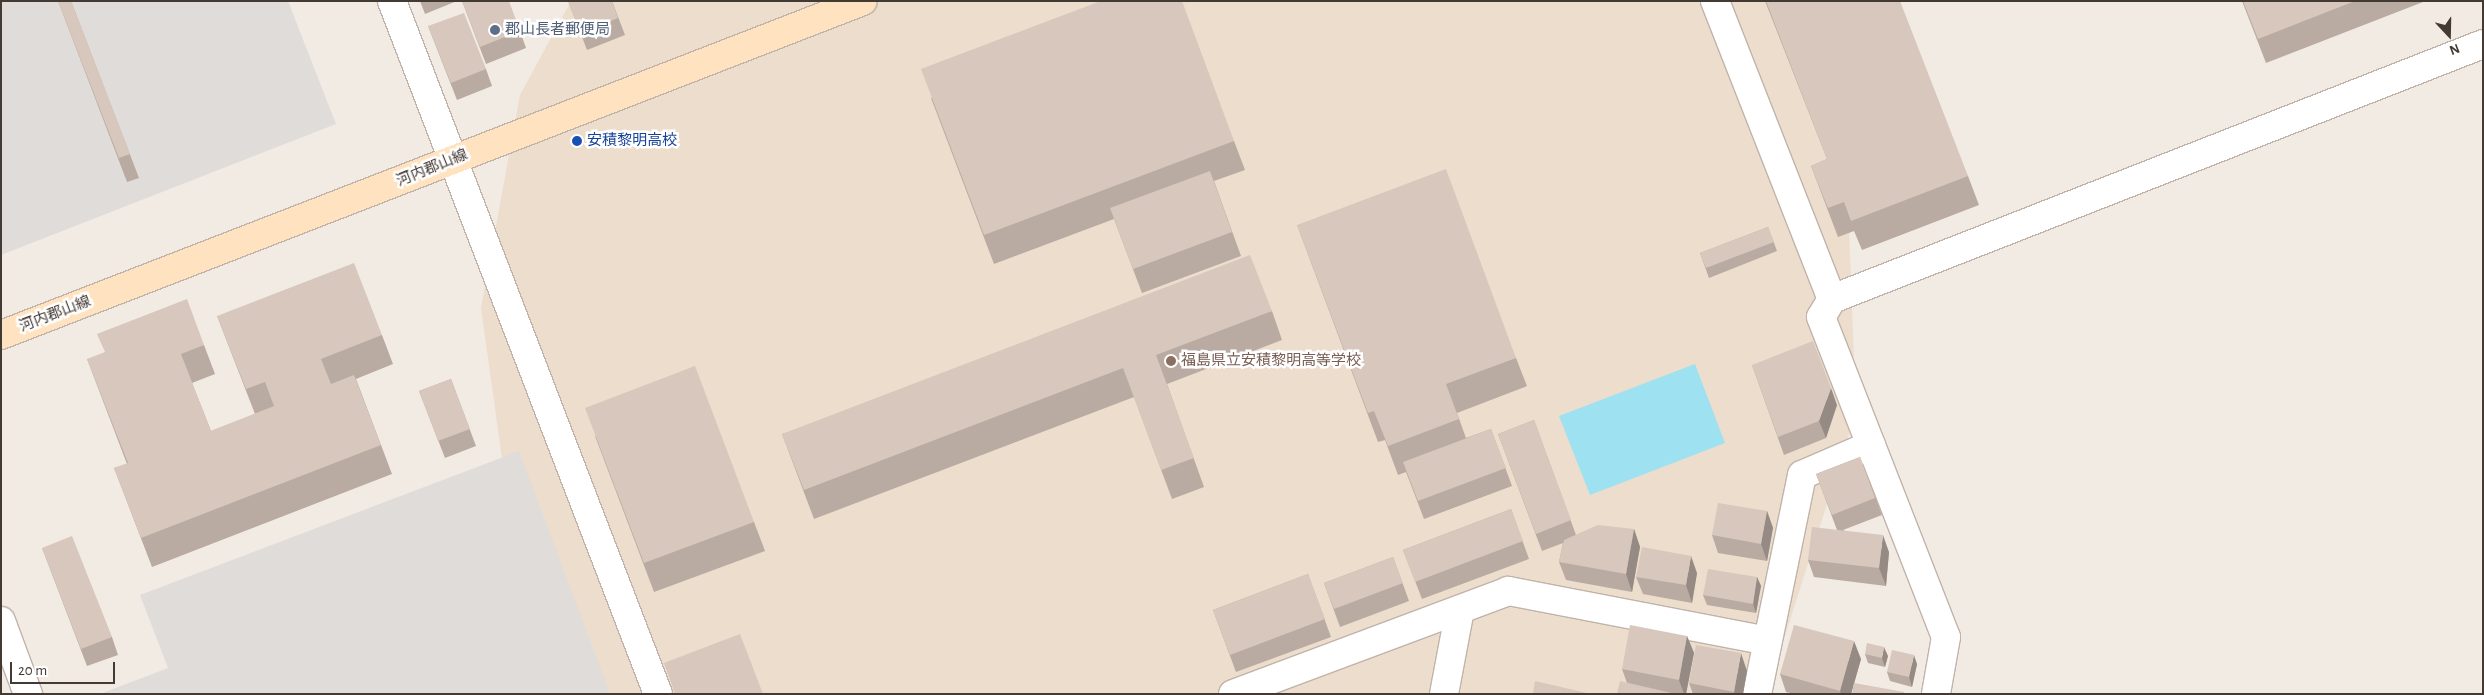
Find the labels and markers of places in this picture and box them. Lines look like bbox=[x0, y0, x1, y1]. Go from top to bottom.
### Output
place label: 郡山長者郵便局 bbox=[505, 21, 610, 39]
marker: 郡山長者郵便局 bbox=[489, 24, 501, 36]
place label: 安積黎明高校 bbox=[587, 132, 677, 150]
marker: 安積黎明高校 bbox=[571, 135, 583, 147]
place label: 福島県立安積黎明高等学校 bbox=[1181, 352, 1361, 370]
marker: 福島県立安積黎明高等学校 bbox=[1165, 355, 1177, 367]

